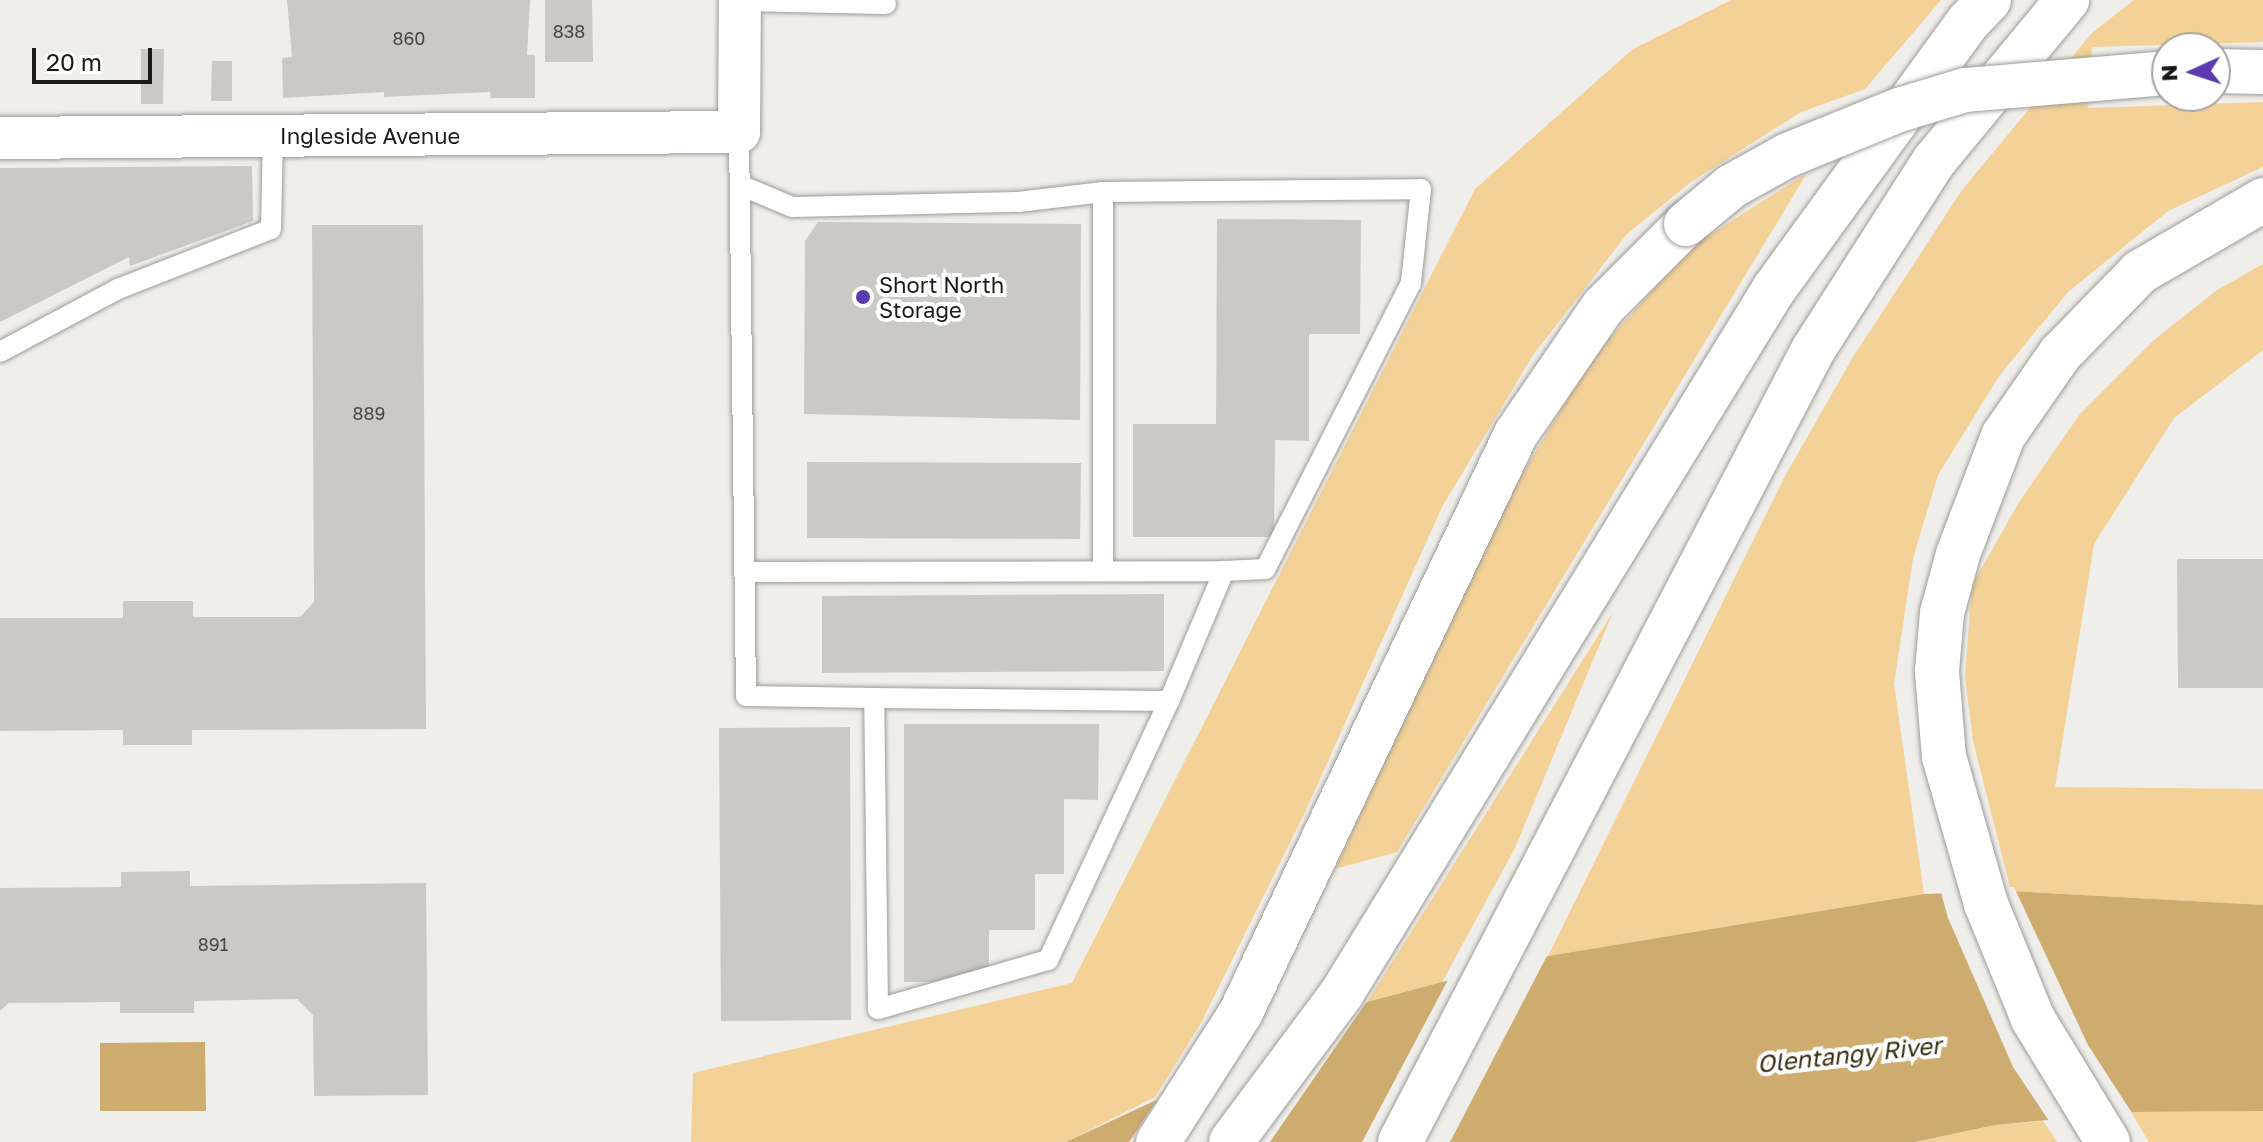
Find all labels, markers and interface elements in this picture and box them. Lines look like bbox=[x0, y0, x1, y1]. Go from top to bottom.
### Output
house number: 838 bbox=[553, 20, 585, 42]
house number: 860 bbox=[392, 27, 426, 49]
scale bar bbox=[36, 32, 156, 82]
north arrow bbox=[2151, 32, 2231, 112]
text: 20 m bbox=[46, 47, 102, 76]
text: N bbox=[2155, 64, 2182, 82]
street label: Ingleside Avenue bbox=[280, 123, 460, 149]
place label: Short North Storage bbox=[879, 271, 1004, 322]
marker: Short North Storage bbox=[854, 288, 872, 306]
house number: 889 bbox=[353, 402, 385, 424]
house number: 891 bbox=[198, 933, 228, 955]
water label: Olentangy River bbox=[1756, 1030, 1942, 1078]

